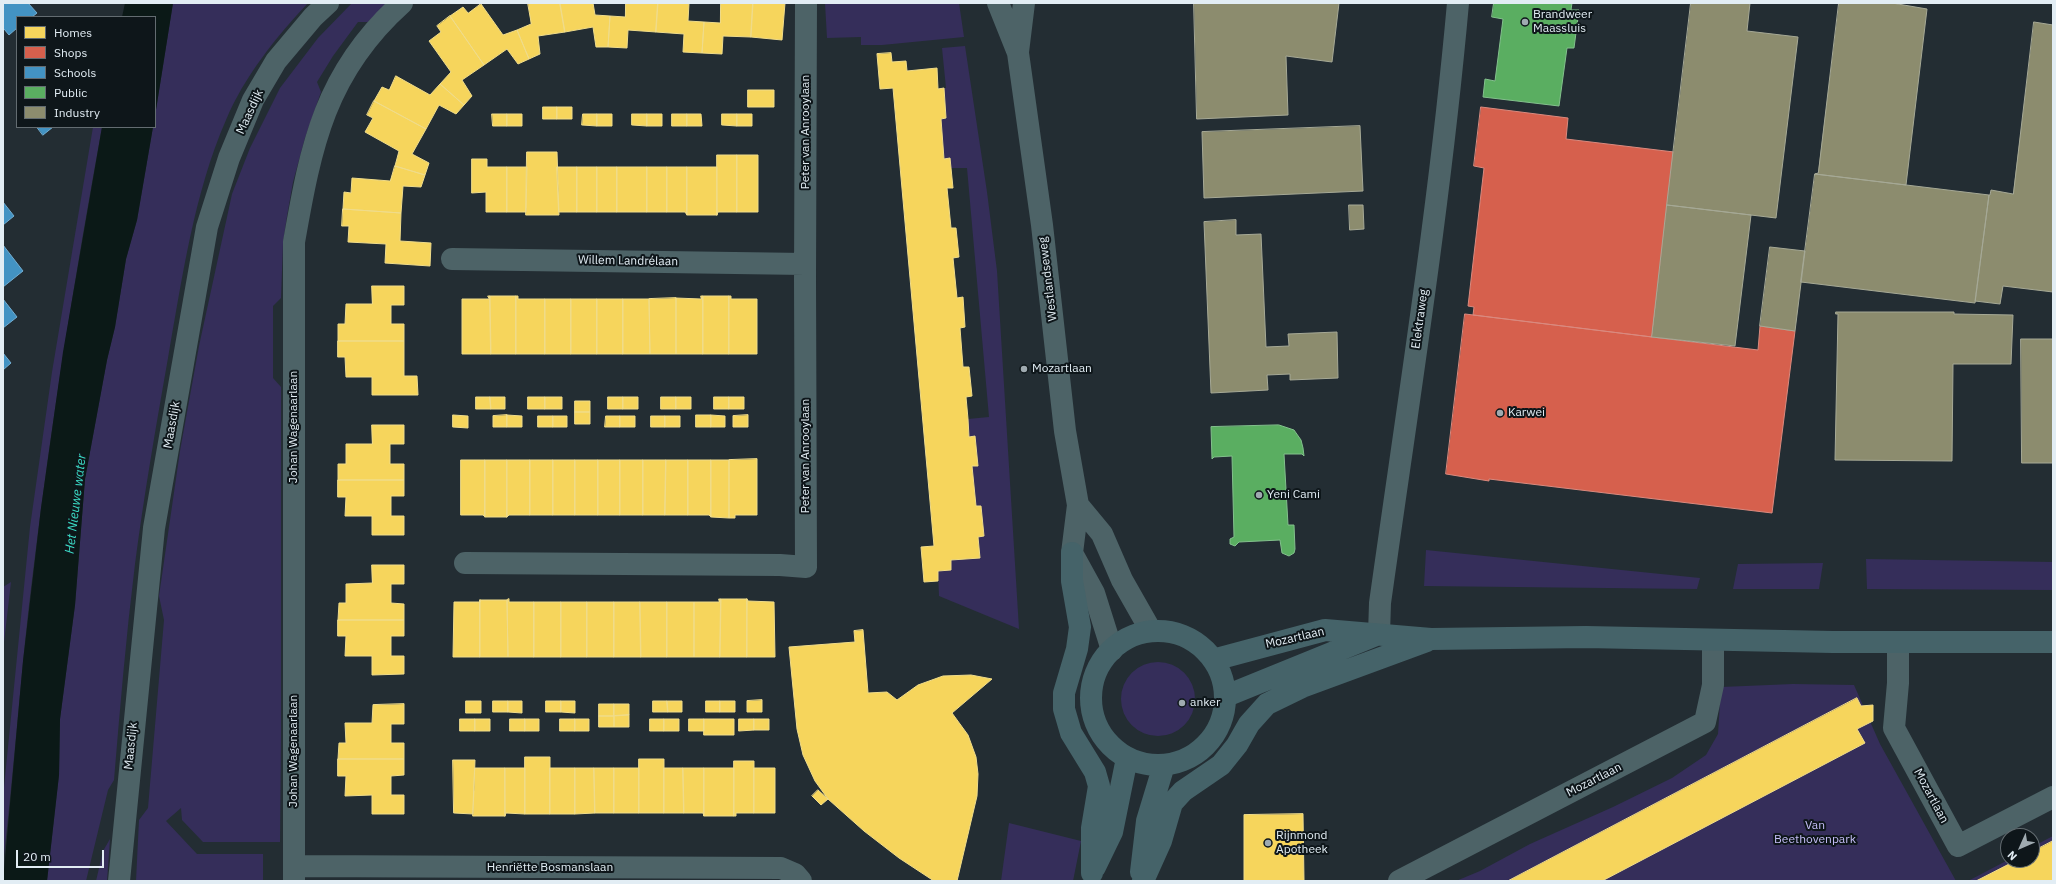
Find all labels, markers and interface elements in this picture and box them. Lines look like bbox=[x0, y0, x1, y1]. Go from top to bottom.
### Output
place label: Brandweer Maassluis bbox=[1533, 8, 1592, 36]
legend bbox=[16, 16, 156, 128]
marker: Brandweer Maassluis bbox=[1520, 17, 1530, 27]
text: Homes bbox=[54, 25, 92, 40]
text: Shops bbox=[54, 45, 87, 60]
text: Schools bbox=[54, 65, 96, 80]
street label: Peter van Anrooylaan bbox=[799, 75, 813, 189]
text: Public bbox=[54, 85, 87, 100]
street label: Maasdijk bbox=[233, 87, 267, 137]
text: Industry bbox=[54, 105, 100, 120]
street label: Westlandseweg bbox=[1036, 236, 1060, 322]
street label: Willem Landrélaan bbox=[578, 253, 678, 269]
street label: Elektraweg bbox=[1409, 288, 1431, 350]
place label: Mozartlaan bbox=[1032, 362, 1092, 376]
marker: Mozartlaan bbox=[1019, 364, 1029, 374]
street label: Johan Wagenaarlaan bbox=[287, 371, 301, 483]
street label: Peter van Anrooylaan bbox=[799, 399, 813, 513]
street label: Maasdijk bbox=[161, 400, 183, 450]
place label: Karwei bbox=[1508, 406, 1545, 420]
marker: Karwei bbox=[1495, 408, 1505, 418]
water label: Het Nieuwe water bbox=[62, 453, 90, 555]
place label: Yeni Cami bbox=[1267, 488, 1320, 502]
marker: Yeni Cami bbox=[1254, 490, 1264, 500]
street label: Mozartlaan bbox=[1264, 624, 1326, 652]
street label: Johan Wagenaarlaan bbox=[287, 695, 301, 807]
place label: anker bbox=[1190, 696, 1220, 710]
marker: anker bbox=[1177, 698, 1187, 708]
street label: Maasdijk bbox=[121, 722, 141, 770]
street label: Mozartlaan bbox=[1564, 760, 1624, 800]
street label: Mozartlaan bbox=[1911, 766, 1951, 826]
park label: Van Beethovenpark bbox=[1774, 819, 1856, 847]
north arrow bbox=[2000, 828, 2040, 868]
place label: Rijnmond Apotheek bbox=[1276, 829, 1328, 857]
marker: Rijnmond Apotheek bbox=[1263, 838, 1273, 848]
scale bar bbox=[18, 842, 106, 868]
text: N bbox=[2004, 848, 2020, 864]
text: 20 m bbox=[23, 849, 51, 864]
street label: Henriëtte Bosmanslaan bbox=[487, 861, 613, 875]

